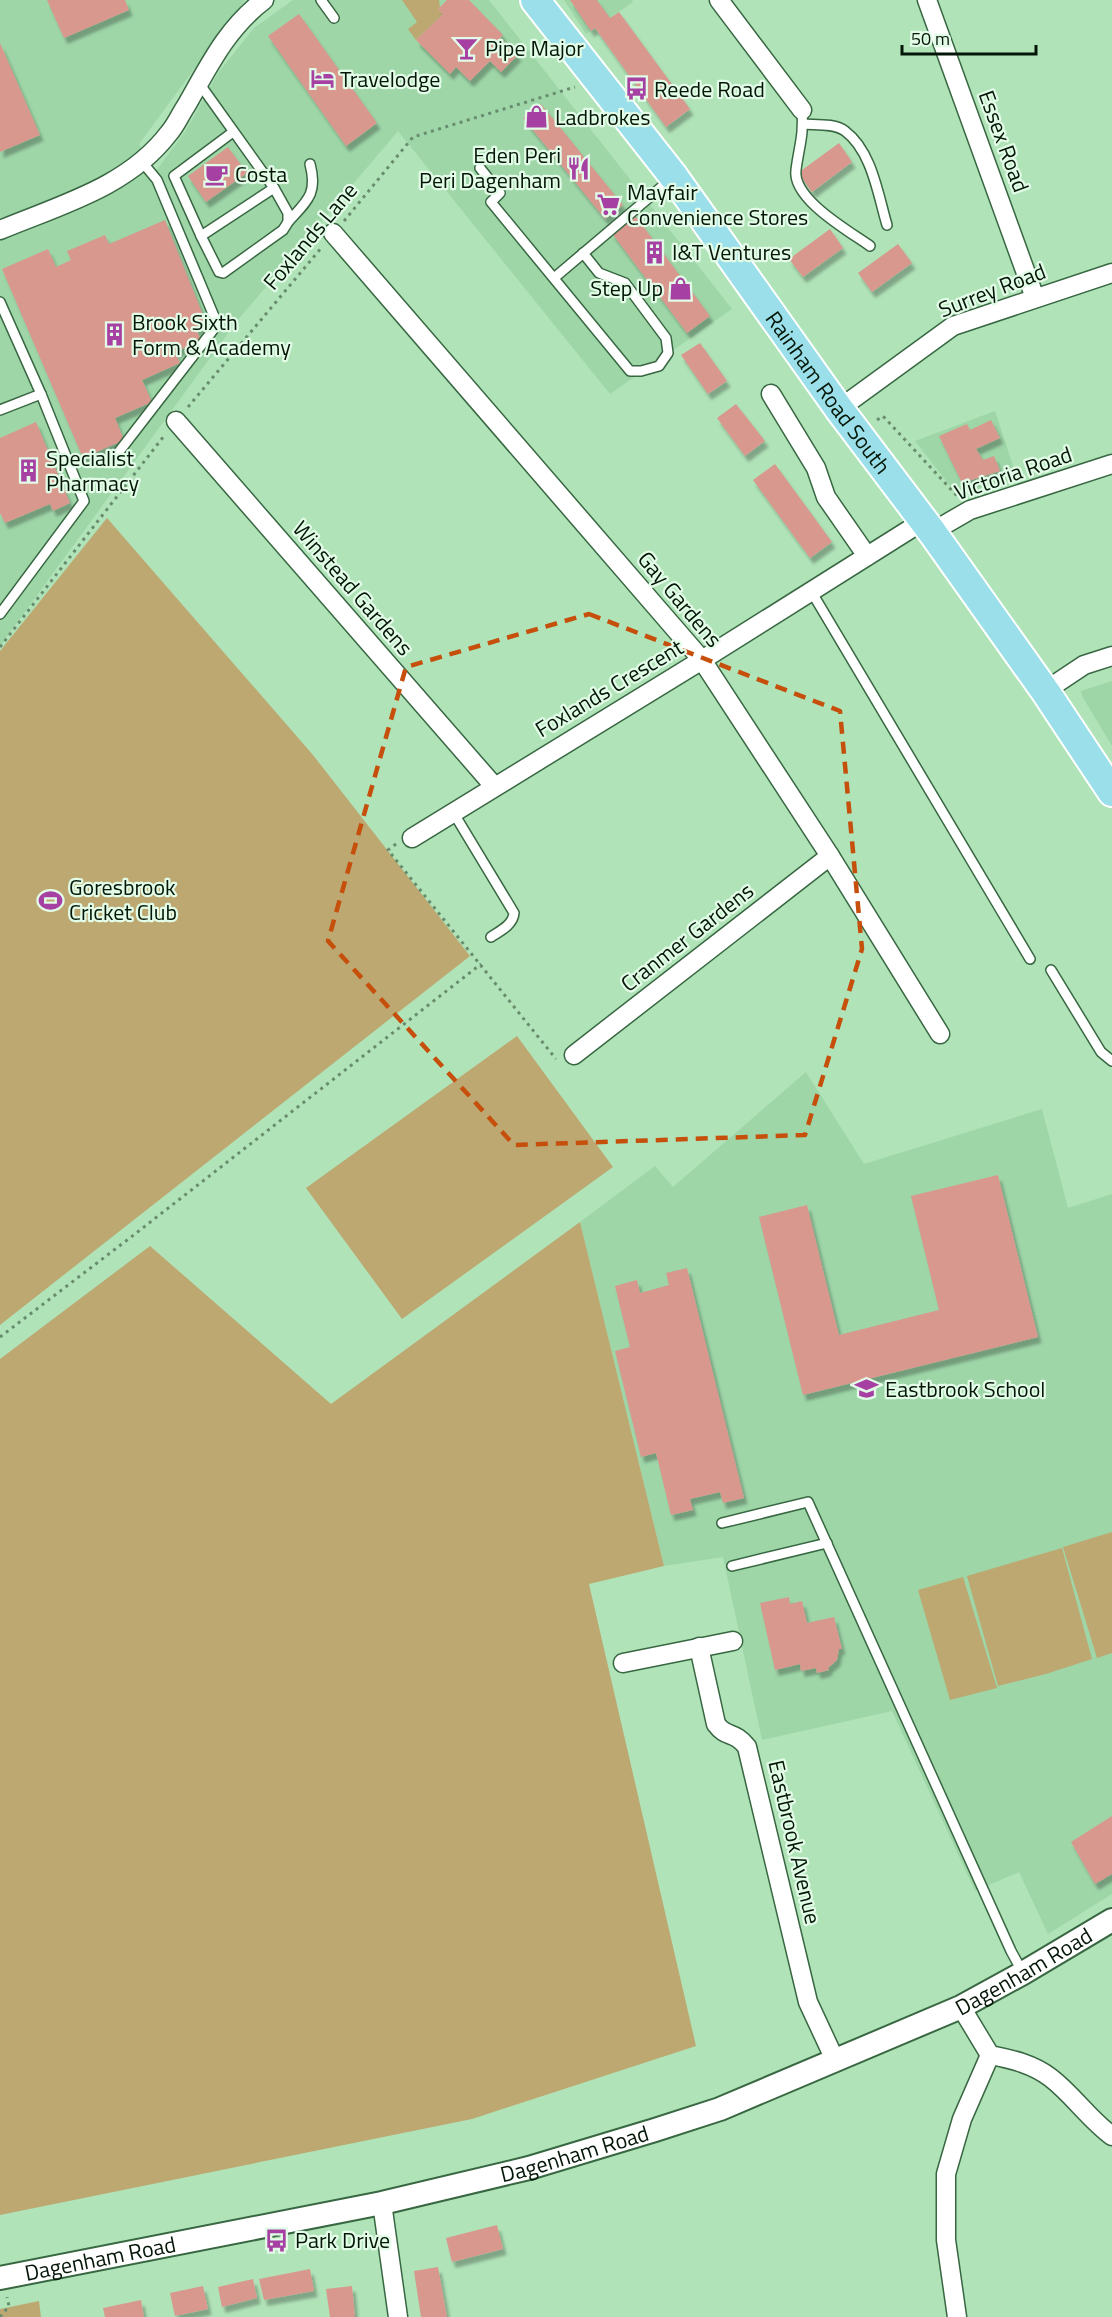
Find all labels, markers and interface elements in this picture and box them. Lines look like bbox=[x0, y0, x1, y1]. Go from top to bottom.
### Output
scale bar bbox=[902, 18, 1036, 56]
text: 50 m bbox=[911, 25, 950, 52]
place label: Pipe Major bbox=[485, 31, 584, 65]
bar icon: Pipe Major bbox=[454, 35, 480, 61]
place label: Travelodge bbox=[340, 62, 440, 96]
hotel icon: Travelodge bbox=[309, 66, 335, 92]
place label: Reede Road bbox=[654, 72, 765, 106]
bus stop icon: Reede Road bbox=[623, 76, 649, 102]
street label: Essex Road bbox=[970, 85, 1038, 197]
place label: Ladbrokes bbox=[555, 100, 650, 134]
shop icon: Ladbrokes bbox=[524, 104, 550, 130]
place label: Eden Peri Peri Dagenham bbox=[419, 138, 561, 197]
restaurant icon: Eden Peri Peri Dagenham bbox=[566, 155, 592, 181]
place label: Costa bbox=[235, 157, 287, 191]
cafe icon: Costa bbox=[204, 161, 230, 187]
street label: Foxlands Lane bbox=[255, 175, 365, 297]
place label: Mayfair Convenience Stores bbox=[627, 175, 808, 234]
supermarket icon: Mayfair Convenience Stores bbox=[596, 192, 622, 218]
place label: I&T Ventures bbox=[672, 235, 791, 269]
building icon: I&T Ventures bbox=[641, 239, 667, 265]
street label: Surrey Road bbox=[933, 254, 1051, 326]
place label: Step Up bbox=[590, 271, 663, 305]
shop icon: Step Up bbox=[668, 275, 694, 301]
street label: Rainham Road South bbox=[757, 304, 899, 481]
place label: Brook Sixth Form & Academy bbox=[132, 305, 291, 364]
building icon: Brook Sixth Form & Academy bbox=[101, 322, 127, 348]
street label: Victoria Road bbox=[950, 437, 1076, 509]
place label: Specialist Pharmacy bbox=[46, 441, 140, 500]
building icon: Specialist Pharmacy bbox=[15, 458, 41, 484]
street label: Winstead Gardens bbox=[285, 513, 421, 663]
street label: Gay Gardens bbox=[629, 543, 731, 655]
street label: Foxlands Crescent bbox=[528, 630, 690, 746]
place label: Goresbrook Cricket Club bbox=[69, 870, 177, 929]
street label: Cranmer Gardens bbox=[613, 874, 761, 1000]
sports icon: Goresbrook Cricket Club bbox=[38, 887, 64, 913]
place label: Eastbrook School bbox=[885, 1372, 1045, 1406]
school or university icon: Eastbrook School bbox=[854, 1376, 880, 1402]
street label: Eastbrook Avenue bbox=[760, 1757, 830, 1927]
street label: Dagenham Road bbox=[949, 1919, 1099, 2024]
street label: Dagenham Road bbox=[497, 2116, 653, 2191]
place label: Park Drive bbox=[295, 2223, 390, 2257]
street label: Dagenham Road bbox=[22, 2227, 179, 2290]
bus stop icon: Park Drive bbox=[264, 2227, 290, 2253]

